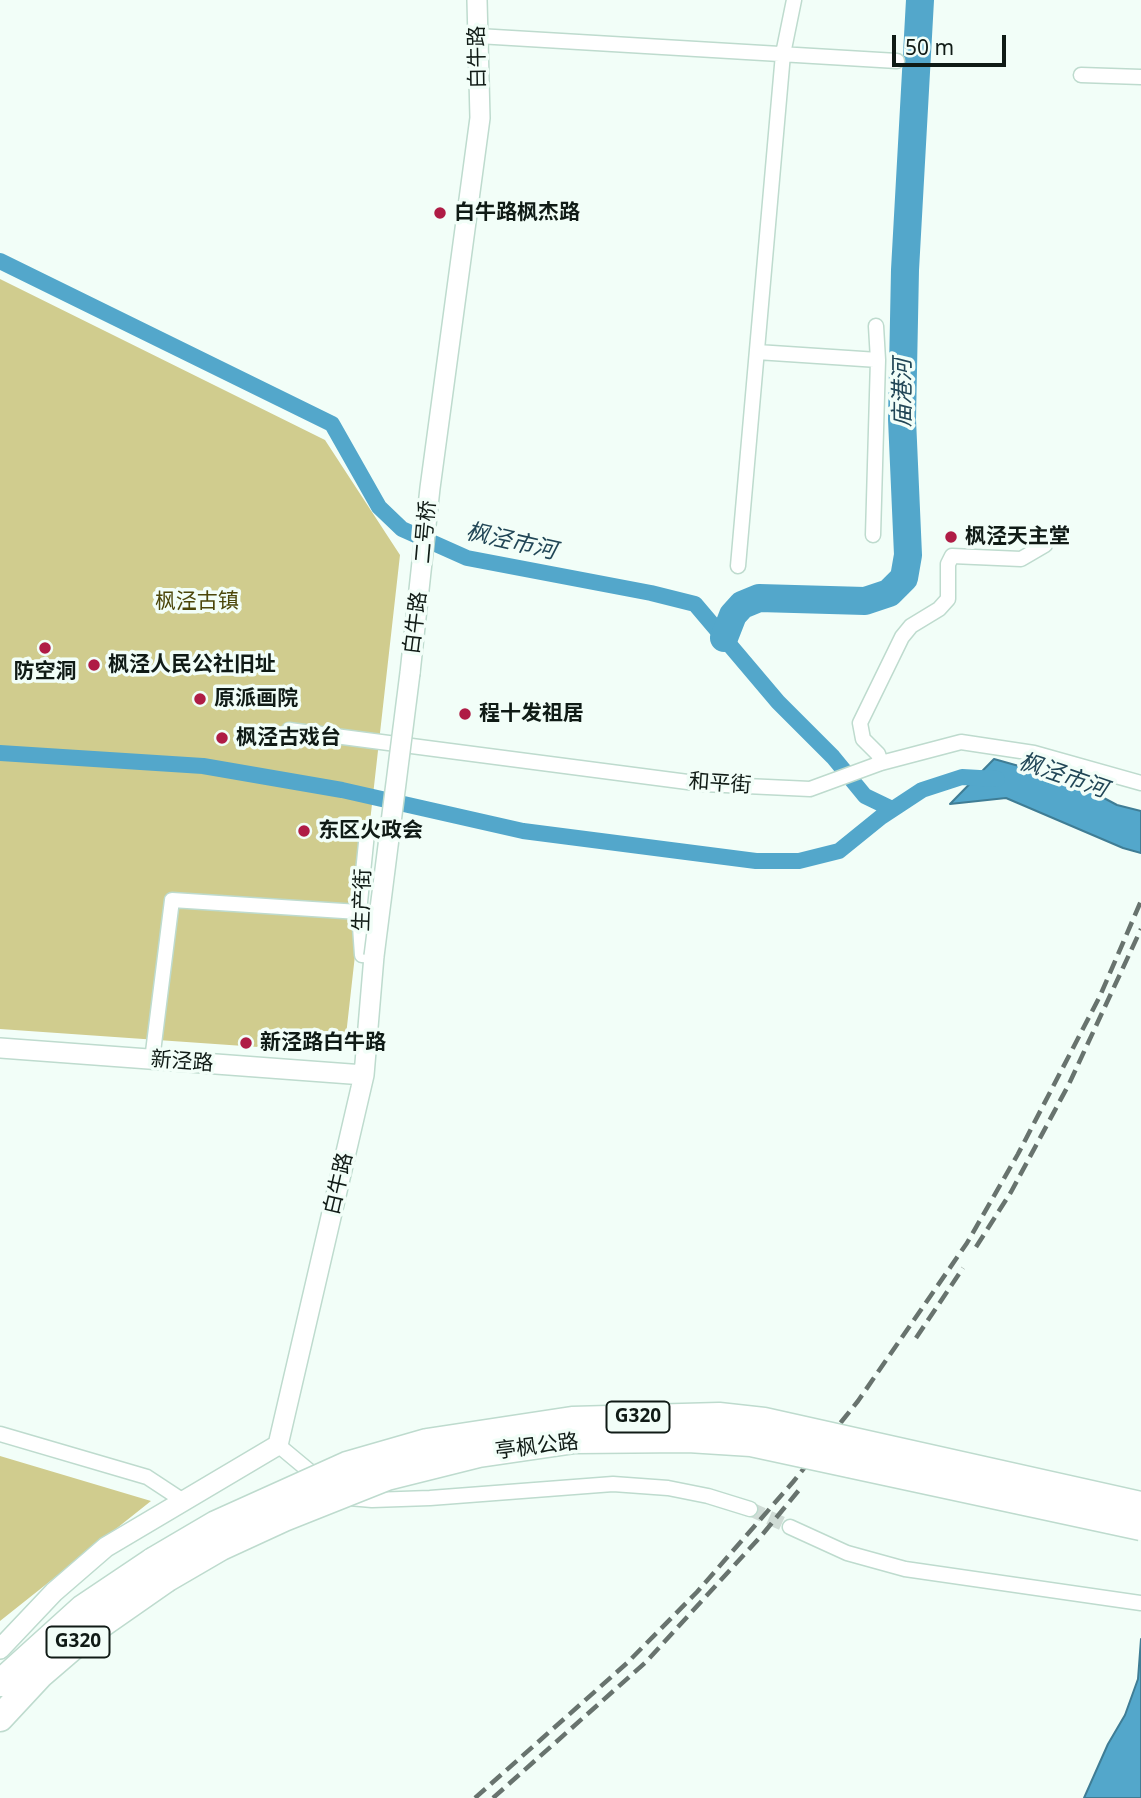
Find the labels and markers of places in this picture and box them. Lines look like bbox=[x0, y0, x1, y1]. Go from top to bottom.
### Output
place label: 白牛路枫杰路 bbox=[454, 200, 580, 226]
marker: 白牛路枫杰路 bbox=[432, 205, 448, 221]
place label: 枫泾天主堂 bbox=[965, 524, 1070, 550]
marker: 枫泾天主堂 bbox=[943, 529, 959, 545]
marker: 防空洞 bbox=[37, 640, 53, 656]
place label: 枫泾人民公社旧址 bbox=[108, 652, 276, 678]
marker: 枫泾人民公社旧址 bbox=[86, 657, 102, 673]
place label: 防空洞 bbox=[14, 659, 76, 685]
place label: 原派画院 bbox=[214, 686, 298, 712]
marker: 原派画院 bbox=[192, 691, 208, 707]
place label: 程十发祖居 bbox=[479, 701, 584, 727]
marker: 程十发祖居 bbox=[457, 706, 473, 722]
place label: 枫泾古戏台 bbox=[236, 725, 341, 751]
marker: 枫泾古戏台 bbox=[214, 730, 230, 746]
place label: 东区火政会 bbox=[318, 818, 423, 844]
marker: 东区火政会 bbox=[296, 823, 312, 839]
place label: 新泾路白牛路 bbox=[260, 1030, 386, 1056]
marker: 新泾路白牛路 bbox=[238, 1035, 254, 1051]

